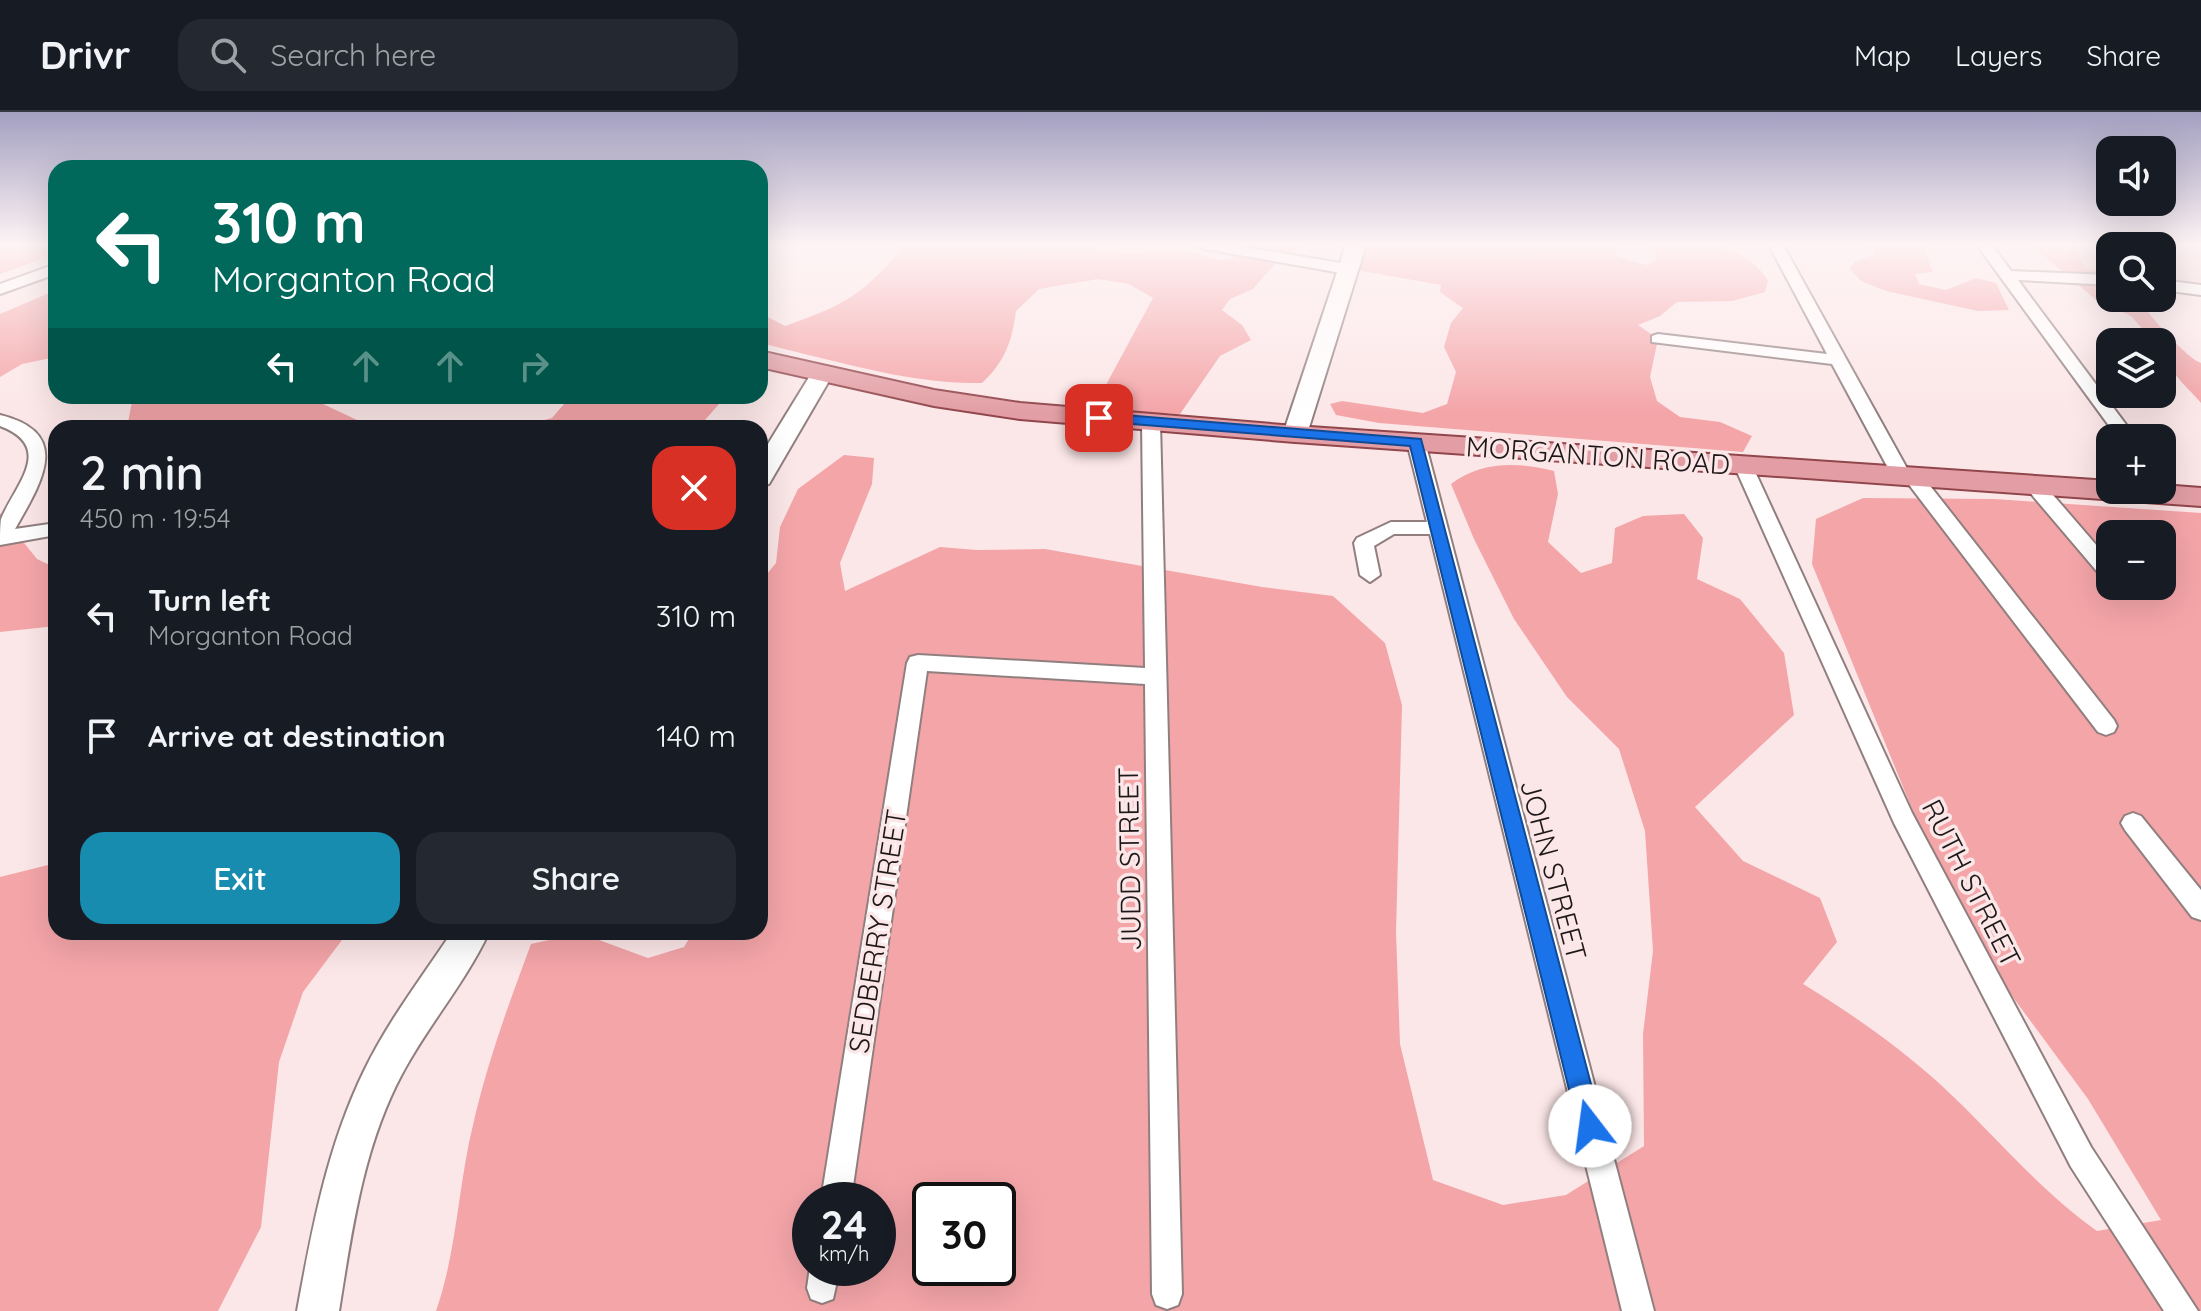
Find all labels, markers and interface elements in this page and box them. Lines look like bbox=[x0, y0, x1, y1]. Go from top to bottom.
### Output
search box bbox=[178, 19, 738, 91]
text: Drivr bbox=[40, 31, 130, 79]
icon: search bbox=[206, 33, 250, 77]
text: Search here bbox=[270, 36, 436, 74]
text: Map bbox=[1854, 38, 1911, 73]
text: Layers bbox=[1955, 38, 2042, 73]
text: Share bbox=[2086, 38, 2161, 73]
map controls bbox=[2096, 136, 2176, 600]
button: sound bbox=[2096, 136, 2176, 216]
text: 310 m bbox=[212, 187, 366, 257]
icon: left bbox=[80, 192, 184, 296]
button: search bbox=[2096, 232, 2176, 312]
text: Morganton Road bbox=[212, 256, 495, 301]
button: layers bbox=[2096, 328, 2176, 408]
icon: left bbox=[260, 344, 304, 388]
icon: ahead bbox=[344, 344, 388, 388]
icon: ahead bbox=[428, 344, 472, 388]
icon: right bbox=[512, 344, 556, 388]
pin bbox=[1065, 384, 1133, 452]
icon: arrive bbox=[1077, 396, 1121, 440]
button: + bbox=[2096, 424, 2176, 504]
street label: MORGANTON ROAD bbox=[1465, 428, 1731, 482]
text: 2 min bbox=[80, 442, 204, 502]
button: close bbox=[652, 446, 736, 530]
text: 450 m · 19:54 bbox=[80, 502, 230, 535]
button: − bbox=[2096, 520, 2176, 600]
text: Turn left bbox=[148, 581, 271, 619]
icon: left bbox=[80, 594, 124, 638]
text: 310 m bbox=[656, 597, 736, 635]
text: Morganton Road bbox=[148, 619, 353, 652]
icon: arrive bbox=[80, 714, 124, 758]
text: Arrive at destination bbox=[148, 717, 446, 755]
text: 140 m bbox=[656, 717, 736, 755]
street label: JUDD STREET bbox=[1110, 767, 1148, 951]
street label: JOHN STREET bbox=[1513, 776, 1595, 964]
street label: RUTH STREET bbox=[1915, 793, 2029, 973]
street label: SEDBERRY STREET bbox=[840, 807, 914, 1055]
button: Exit bbox=[80, 832, 400, 924]
button: Share bbox=[416, 832, 736, 924]
position arrow bbox=[1548, 1084, 1632, 1168]
speed limit sign: 30 bbox=[912, 1182, 1016, 1286]
text: 24 bbox=[821, 1199, 867, 1249]
text: km/h bbox=[819, 1241, 869, 1266]

